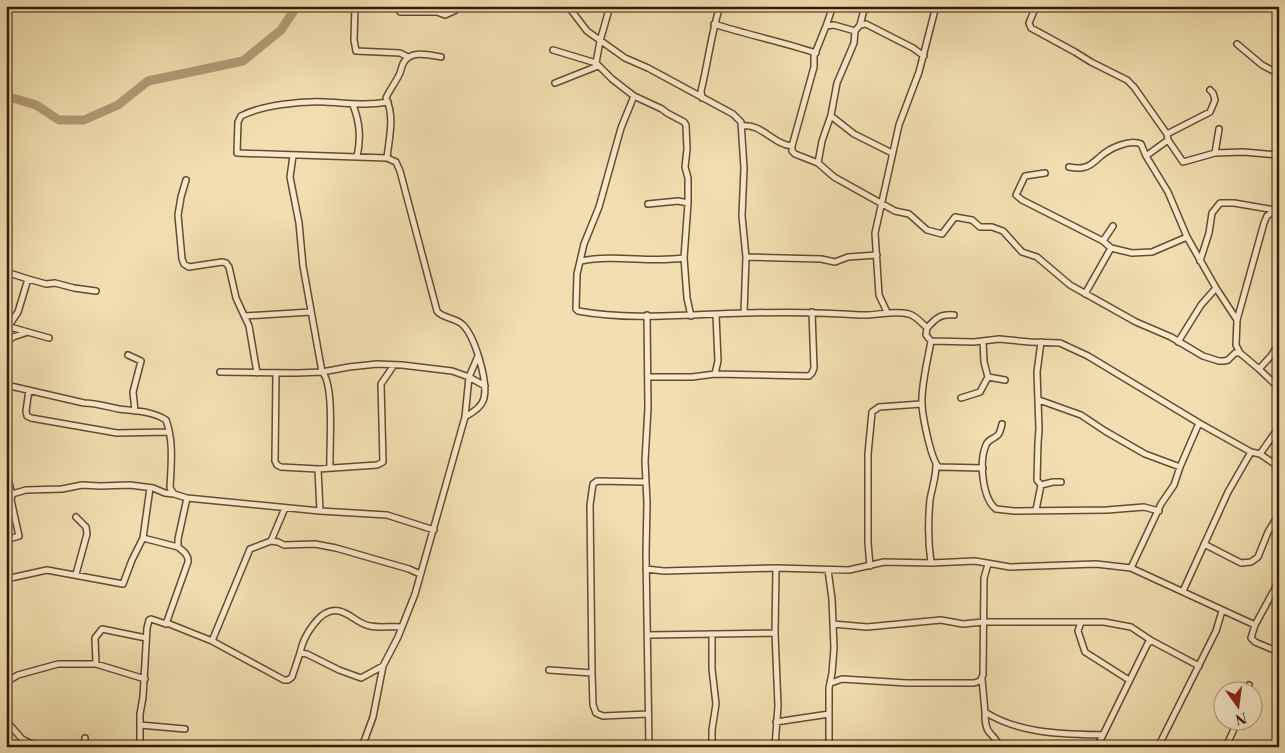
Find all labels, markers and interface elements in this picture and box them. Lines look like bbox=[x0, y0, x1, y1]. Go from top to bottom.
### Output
north arrow bbox=[1212, 680, 1262, 730]
text: N bbox=[1233, 708, 1248, 728]

